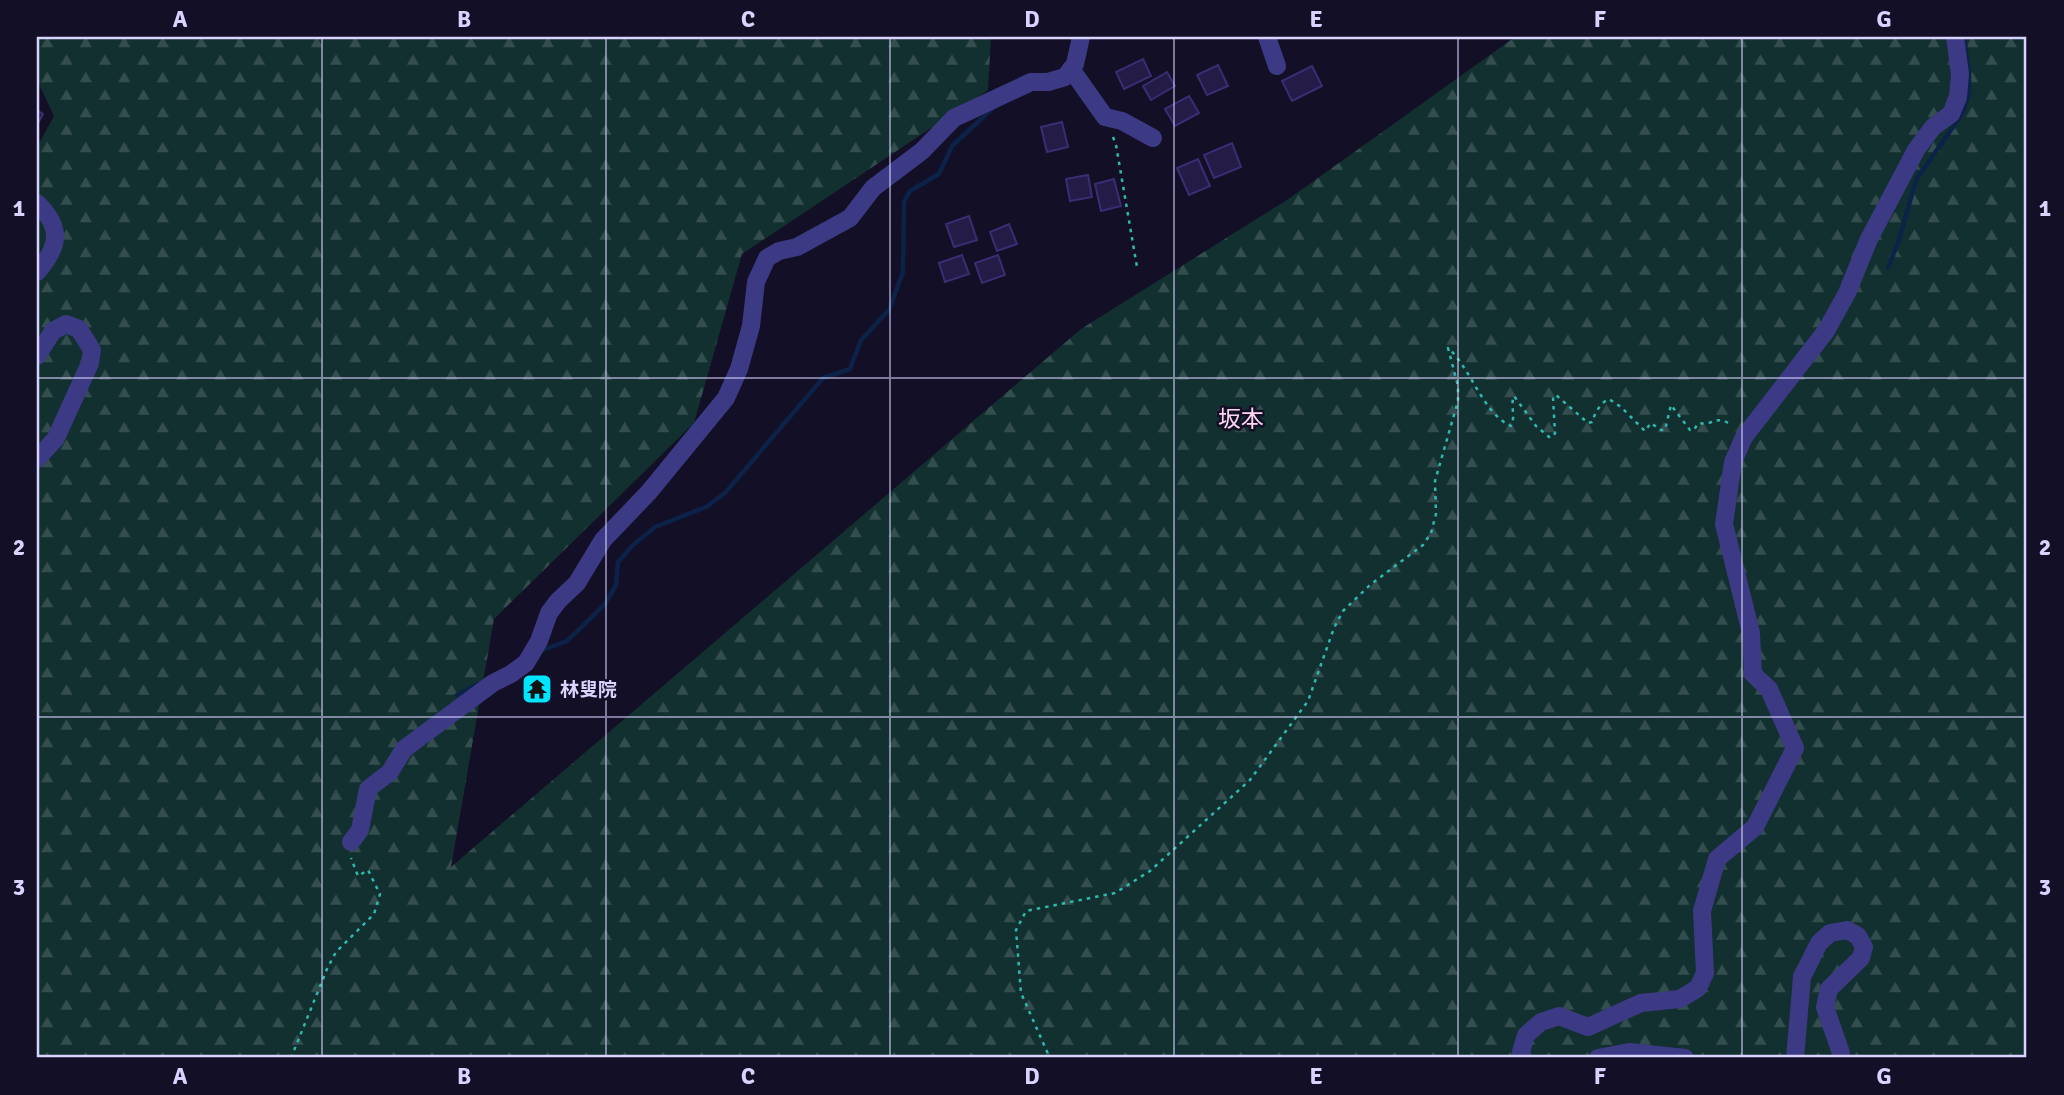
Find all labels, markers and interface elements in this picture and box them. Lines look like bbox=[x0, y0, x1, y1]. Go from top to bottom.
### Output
text: A bbox=[173, 5, 188, 34]
text: B bbox=[457, 5, 471, 34]
text: C bbox=[741, 5, 755, 34]
text: D bbox=[1024, 5, 1040, 34]
text: E bbox=[1309, 5, 1323, 34]
text: F bbox=[1594, 5, 1606, 34]
text: G bbox=[1876, 5, 1892, 34]
text: 1 bbox=[13, 194, 25, 223]
text: 1 bbox=[2039, 194, 2051, 223]
district label: 坂本 bbox=[1218, 405, 1264, 434]
text: 2 bbox=[13, 533, 25, 562]
text: 2 bbox=[2039, 533, 2051, 562]
temple icon: 林叟院 bbox=[520, 672, 554, 706]
place label: 林叟院 bbox=[560, 678, 617, 702]
text: 3 bbox=[13, 873, 25, 902]
text: 3 bbox=[2039, 873, 2051, 902]
text: A bbox=[173, 1062, 188, 1091]
text: B bbox=[457, 1062, 471, 1091]
text: C bbox=[741, 1062, 755, 1091]
text: D bbox=[1024, 1062, 1040, 1091]
text: E bbox=[1309, 1062, 1323, 1091]
text: F bbox=[1594, 1062, 1606, 1091]
text: G bbox=[1876, 1062, 1892, 1091]

